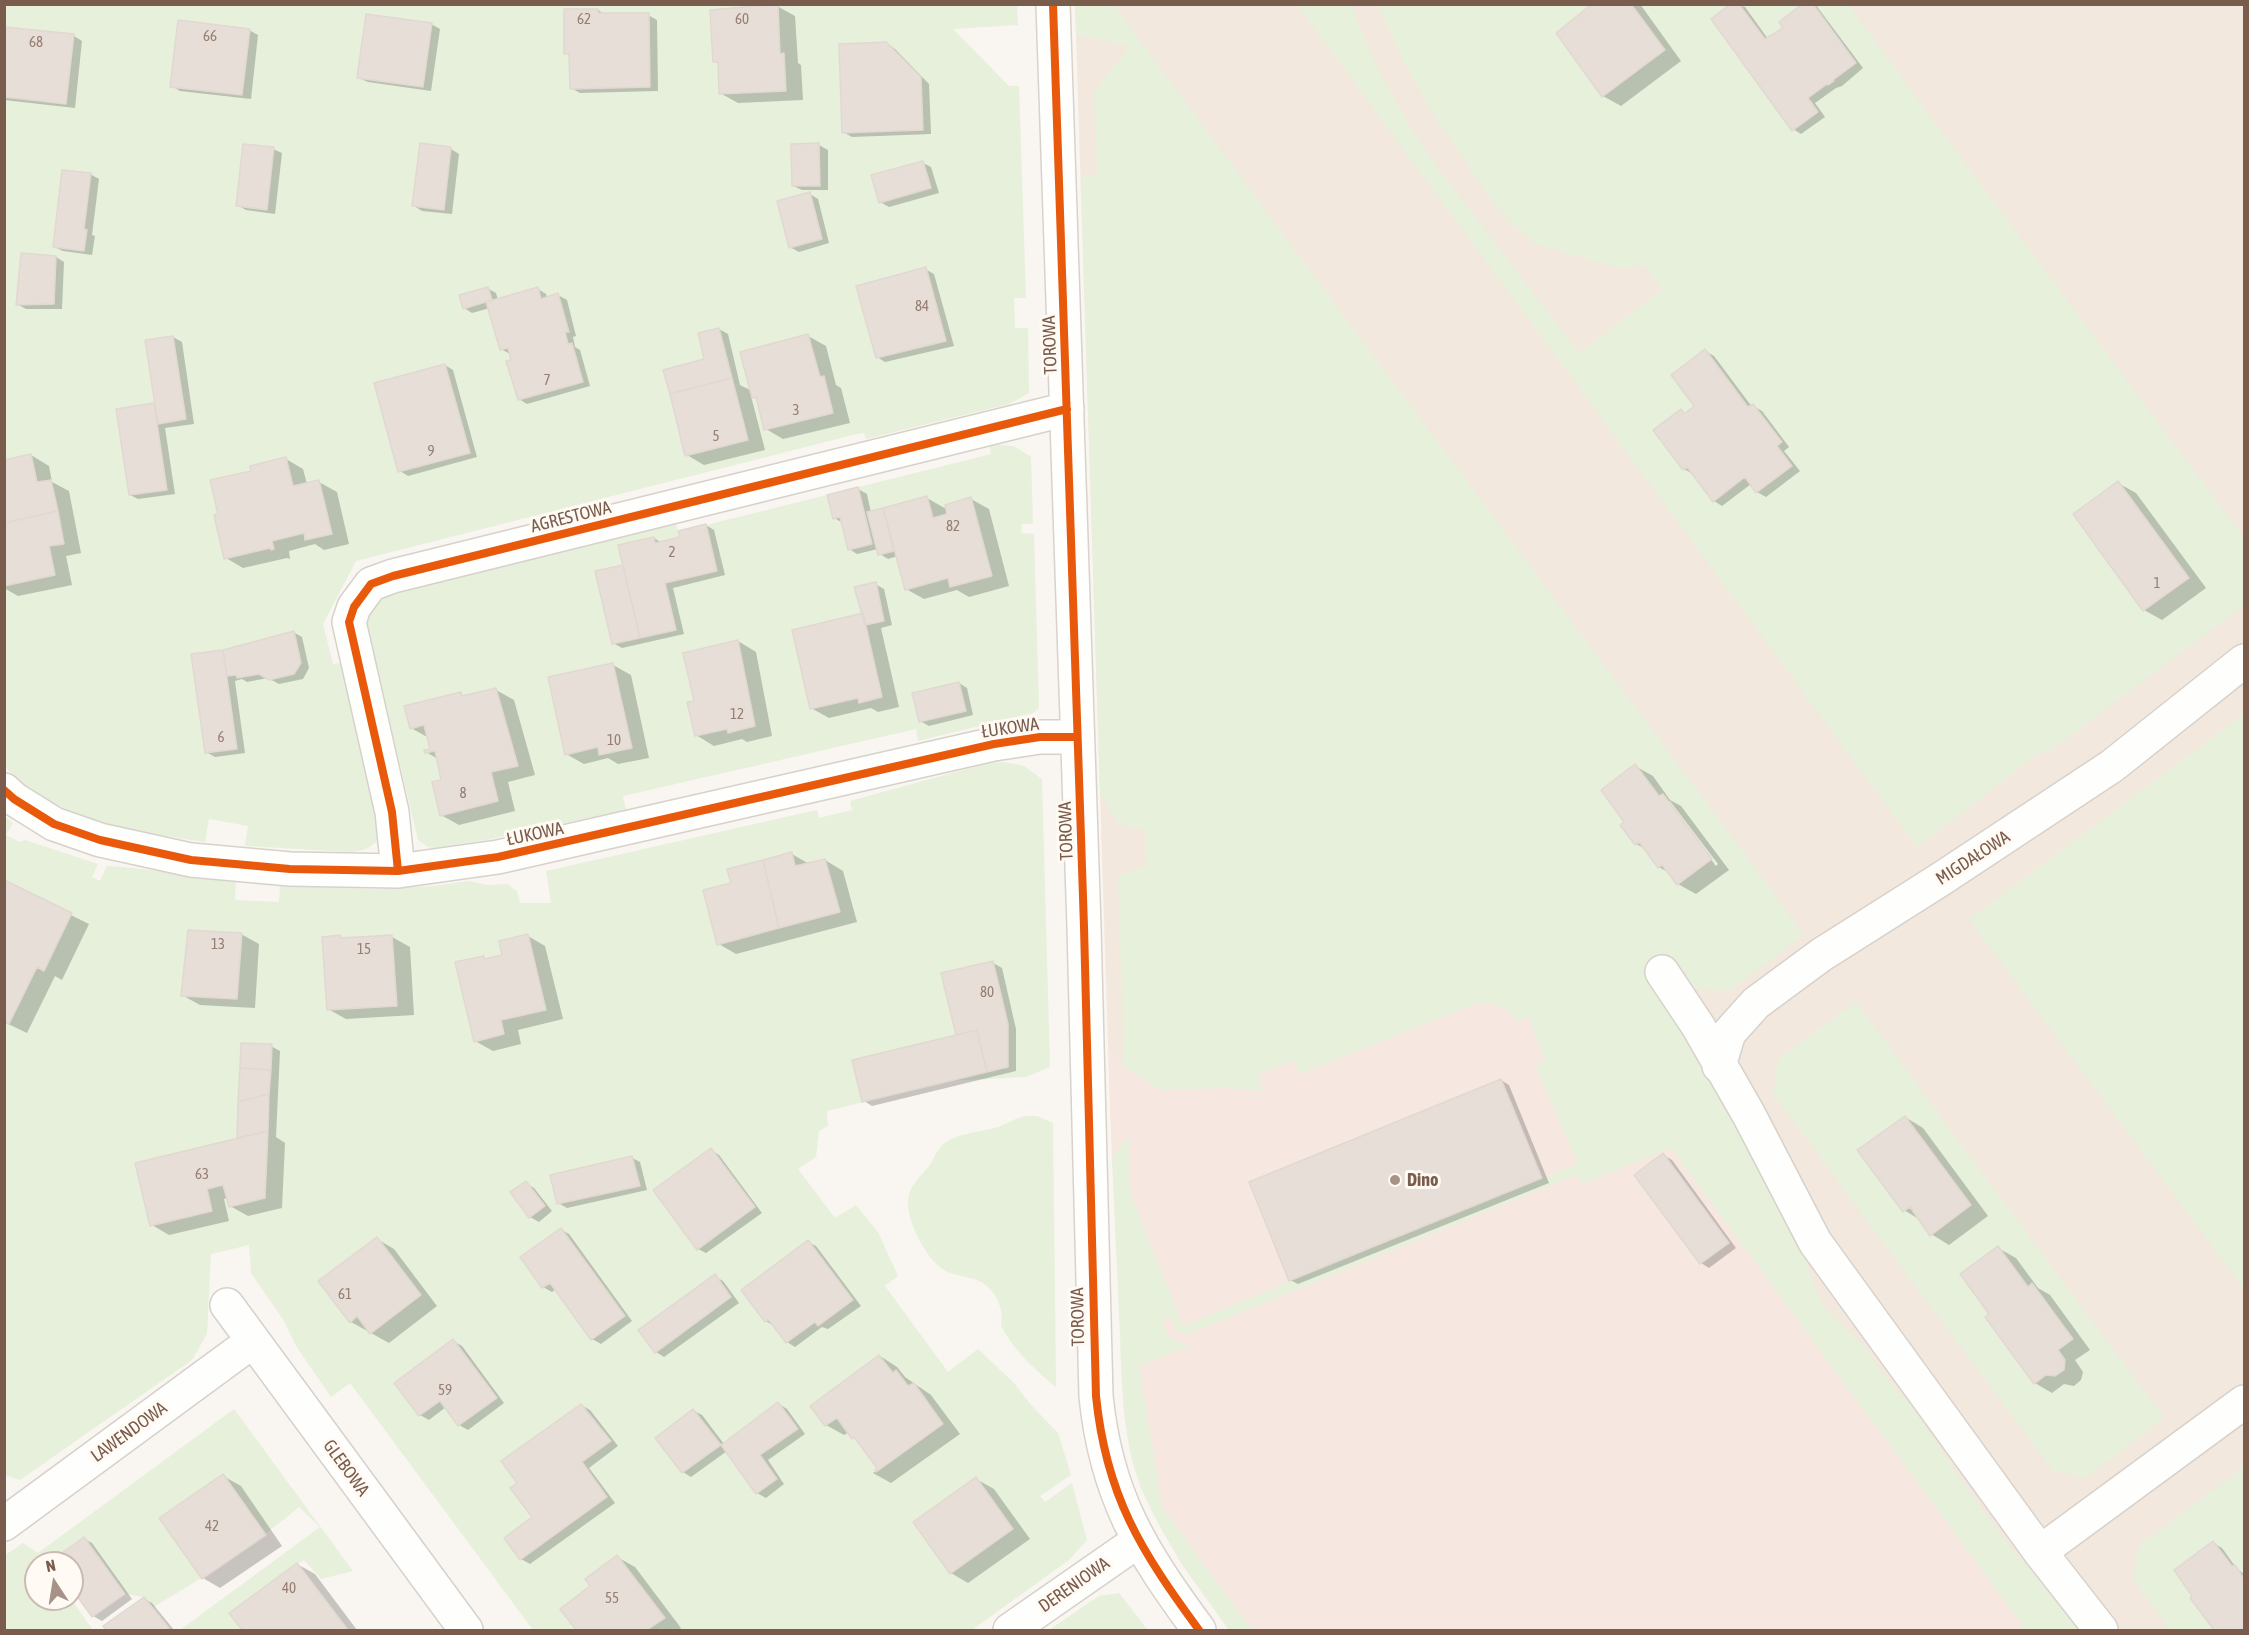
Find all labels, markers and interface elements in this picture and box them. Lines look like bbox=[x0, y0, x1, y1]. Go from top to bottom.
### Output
house number: 62 bbox=[577, 10, 591, 28]
house number: 60 bbox=[735, 10, 749, 28]
house number: 66 bbox=[203, 27, 217, 45]
house number: 68 bbox=[29, 33, 43, 51]
house number: 84 bbox=[915, 297, 929, 315]
street label: TOROWA bbox=[1038, 315, 1062, 375]
house number: 7 bbox=[543, 371, 551, 389]
house number: 3 bbox=[792, 401, 800, 419]
house number: 5 bbox=[712, 427, 720, 445]
house number: 9 bbox=[427, 442, 435, 460]
street label: AGRESTOWA bbox=[529, 497, 613, 537]
house number: 82 bbox=[946, 517, 960, 535]
house number: 2 bbox=[668, 543, 676, 561]
house number: 1 bbox=[2153, 574, 2161, 592]
house number: 12 bbox=[730, 705, 744, 723]
street label: ŁUKOWA bbox=[980, 713, 1040, 743]
house number: 6 bbox=[217, 728, 225, 746]
house number: 10 bbox=[607, 731, 621, 749]
house number: 8 bbox=[459, 784, 467, 802]
street label: TOROWA bbox=[1054, 801, 1078, 861]
street label: ŁUKOWA bbox=[505, 817, 565, 851]
street label: MIGDAŁOWA bbox=[1932, 826, 2014, 890]
house number: 13 bbox=[211, 935, 225, 953]
house number: 15 bbox=[357, 940, 371, 958]
house number: 80 bbox=[980, 983, 994, 1001]
house number: 63 bbox=[195, 1165, 209, 1183]
place label: Dino bbox=[1407, 1169, 1438, 1191]
marker: Dino bbox=[1388, 1173, 1402, 1187]
house number: 61 bbox=[338, 1285, 352, 1303]
street label: TOROWA bbox=[1067, 1287, 1089, 1347]
house number: 59 bbox=[438, 1381, 452, 1399]
street label: LAWENDOWA bbox=[87, 1397, 171, 1467]
street label: GLEBOWA bbox=[318, 1436, 374, 1500]
house number: 42 bbox=[205, 1517, 219, 1535]
north arrow bbox=[24, 1551, 84, 1611]
street label: DERENIOWA bbox=[1034, 1553, 1114, 1617]
text: N bbox=[44, 1556, 57, 1575]
house number: 40 bbox=[282, 1579, 296, 1597]
house number: 55 bbox=[605, 1589, 619, 1607]

